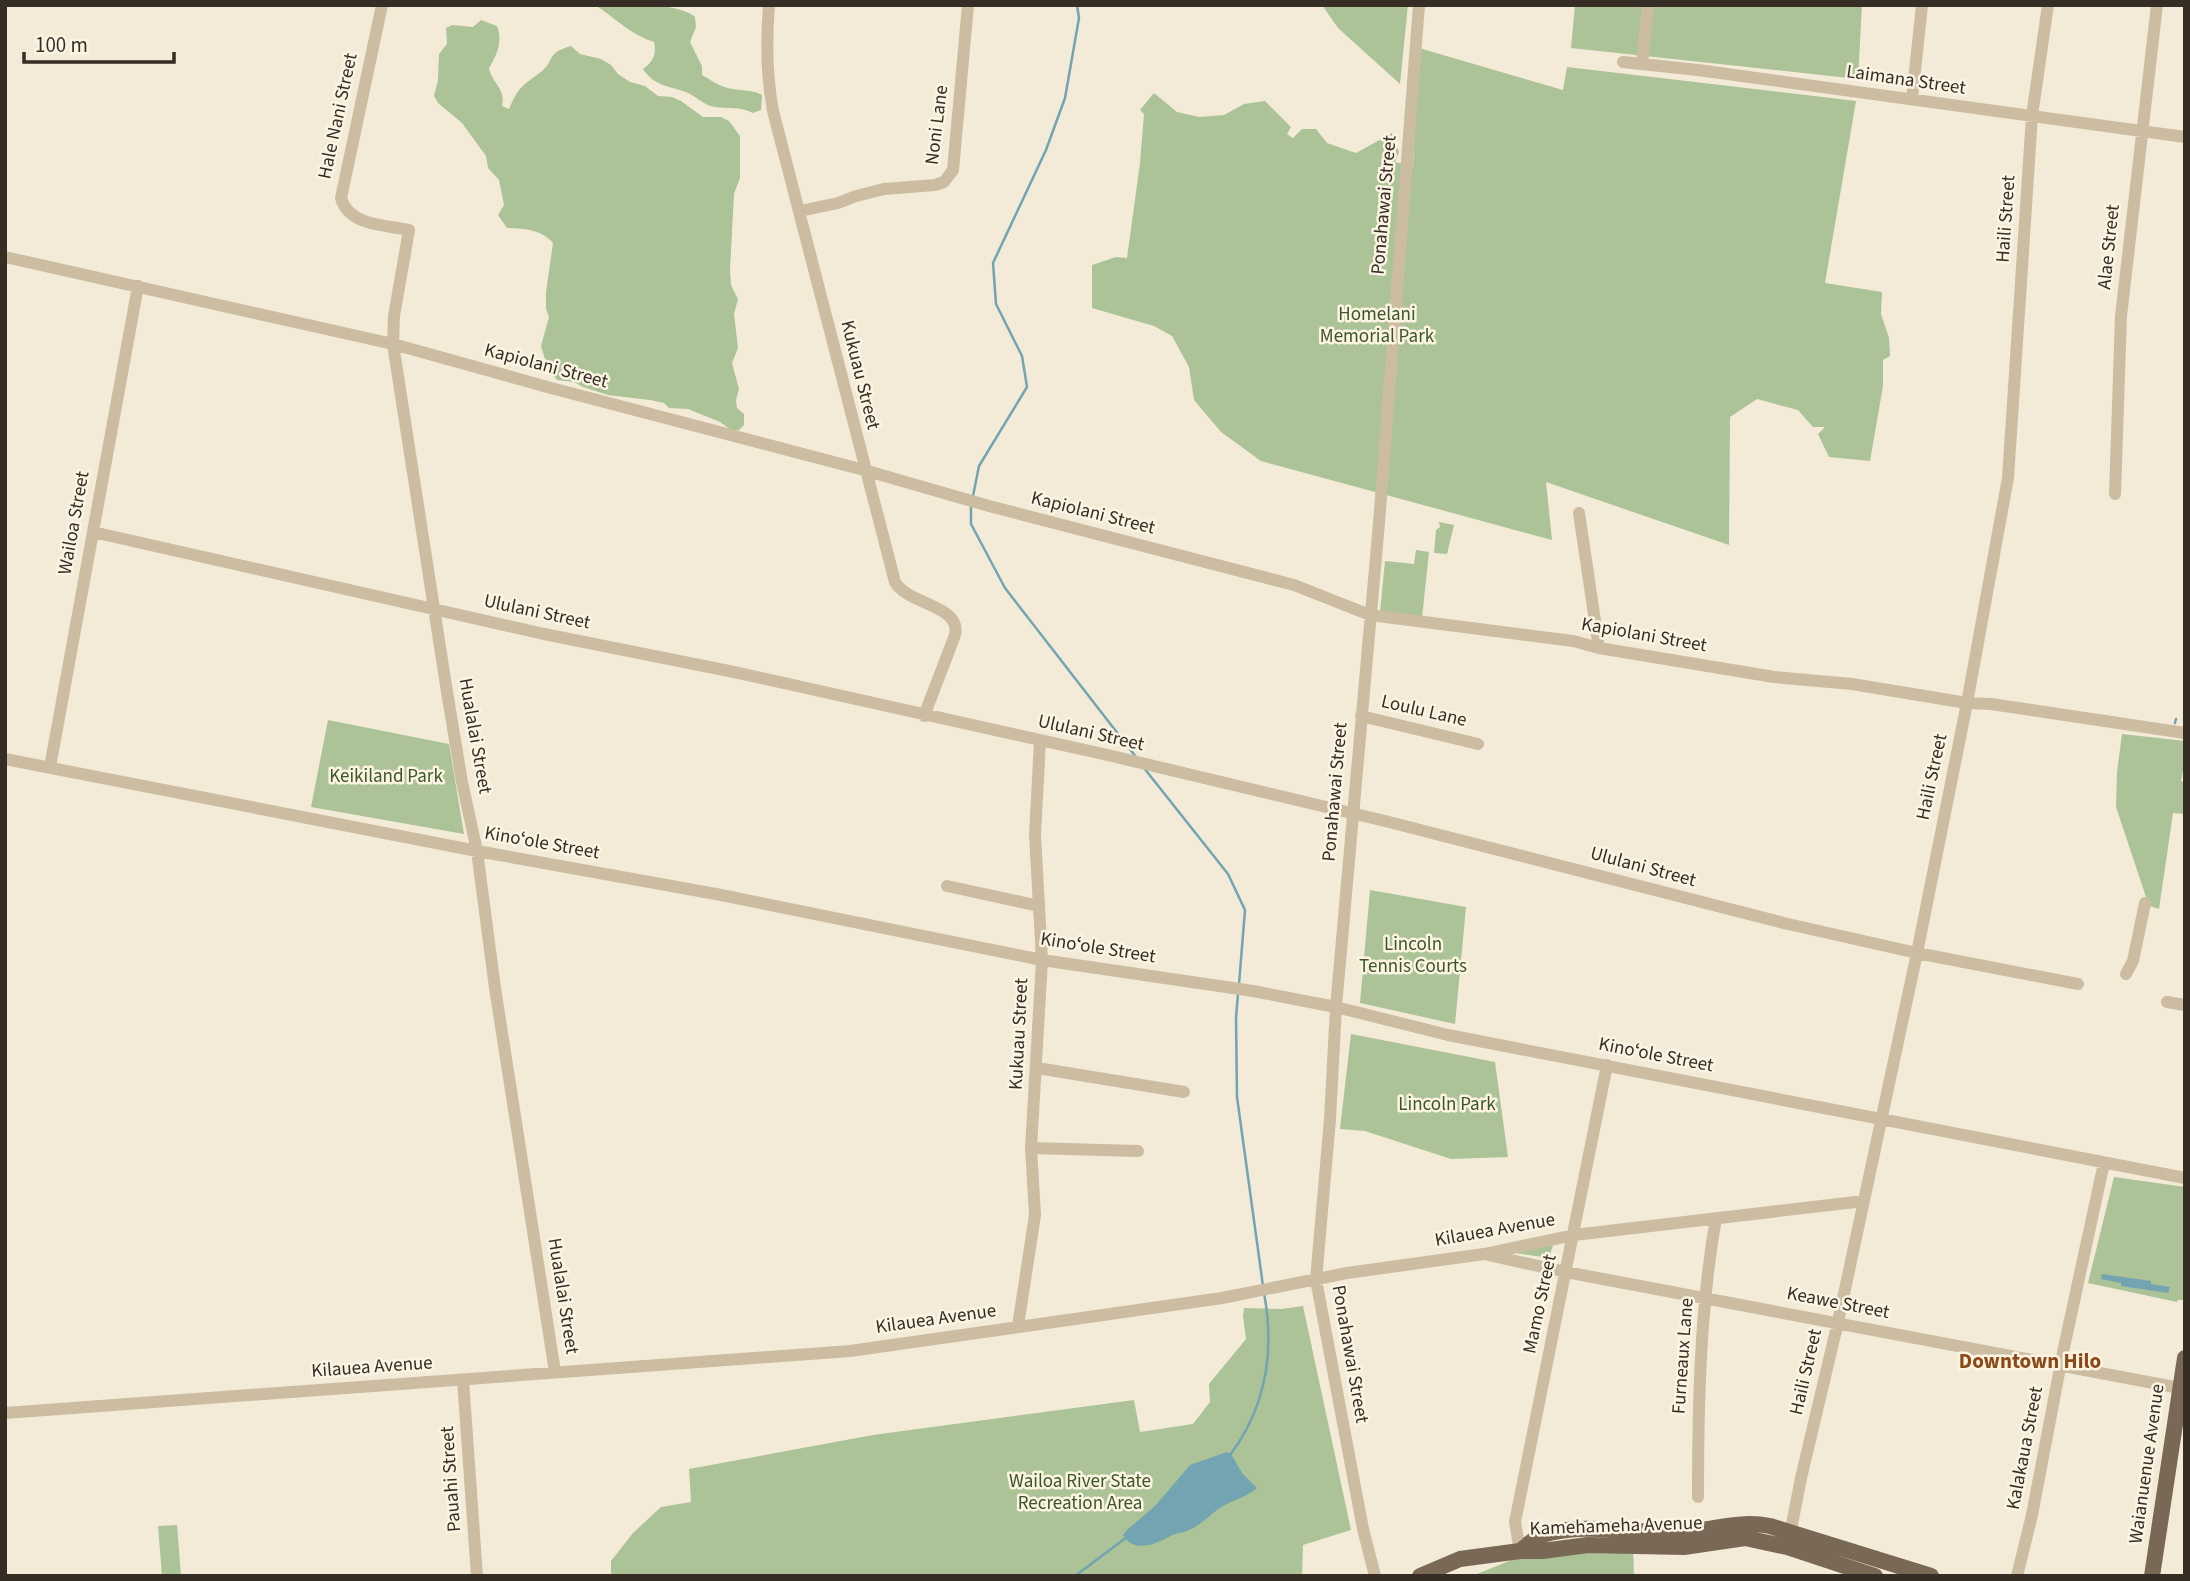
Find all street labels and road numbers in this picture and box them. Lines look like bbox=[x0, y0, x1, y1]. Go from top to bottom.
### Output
street label: Hale Nani Street bbox=[311, 50, 365, 182]
street label: Laimana Street bbox=[1845, 58, 1968, 102]
street label: Noni Lane bbox=[919, 84, 955, 166]
street label: Ponahawai Street bbox=[1364, 134, 1404, 276]
street label: Haili Street bbox=[1989, 174, 2023, 264]
street label: Alae Street bbox=[2091, 202, 2127, 291]
street label: Kukuau Street bbox=[833, 317, 887, 433]
street label: Kapiolani Street bbox=[481, 337, 611, 396]
street label: Wailoa Street bbox=[52, 469, 96, 577]
street label: Kapiolani Street bbox=[1028, 485, 1158, 542]
street label: Ululani Street bbox=[481, 588, 593, 637]
street label: Kapiolani Street bbox=[1579, 611, 1709, 659]
street label: Hualalai Street bbox=[452, 676, 499, 797]
street label: Loulu Lane bbox=[1378, 688, 1470, 734]
street label: Ululani Street bbox=[1035, 708, 1147, 758]
street label: Ponahawai Street bbox=[1315, 721, 1355, 863]
street label: Haili Street bbox=[1910, 731, 1954, 823]
street label: Kinoʻole Street bbox=[482, 820, 602, 866]
street label: Ululani Street bbox=[1587, 840, 1699, 894]
street label: Kinoʻole Street bbox=[1038, 926, 1158, 971]
street label: Kukuau Street bbox=[1003, 977, 1035, 1091]
street label: Kinoʻole Street bbox=[1596, 1031, 1716, 1079]
street label: Kilauea Avenue bbox=[1433, 1206, 1557, 1254]
street label: Hualalai Street bbox=[540, 1236, 586, 1357]
street label: Mamo Street bbox=[1516, 1251, 1564, 1356]
street label: Keawe Street bbox=[1784, 1280, 1892, 1326]
street label: Ponahawai Street bbox=[1325, 1283, 1376, 1426]
street label: Kilauea Avenue bbox=[874, 1297, 998, 1341]
street label: Furneaux Lane bbox=[1665, 1297, 1701, 1415]
street label: Haili Street bbox=[1783, 1326, 1829, 1418]
street label: Kilauea Avenue bbox=[310, 1349, 434, 1385]
street label: Waianuenue Avenue bbox=[2122, 1382, 2172, 1546]
street label: Kalakaua Street bbox=[2000, 1383, 2050, 1512]
street label: Pauahi Street bbox=[434, 1425, 468, 1533]
street label: Kamehameha Avenue bbox=[1529, 1509, 1703, 1543]

